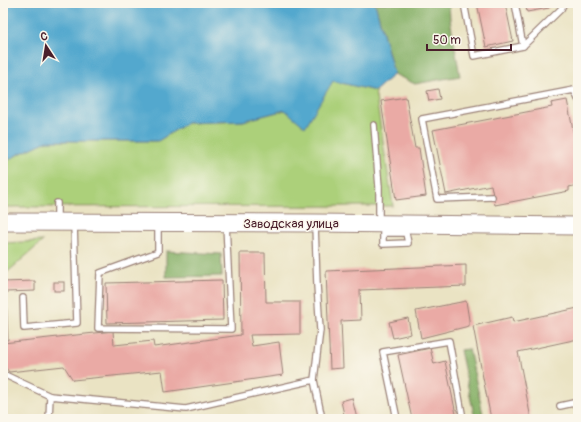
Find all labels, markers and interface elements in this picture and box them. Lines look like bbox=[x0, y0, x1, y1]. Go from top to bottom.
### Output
north arrow bbox=[26, 26, 66, 66]
scale bar bbox=[427, 26, 511, 52]
text: С bbox=[39, 30, 49, 44]
text: 50 m bbox=[433, 33, 461, 48]
street label: Заводская улица bbox=[243, 216, 339, 232]

